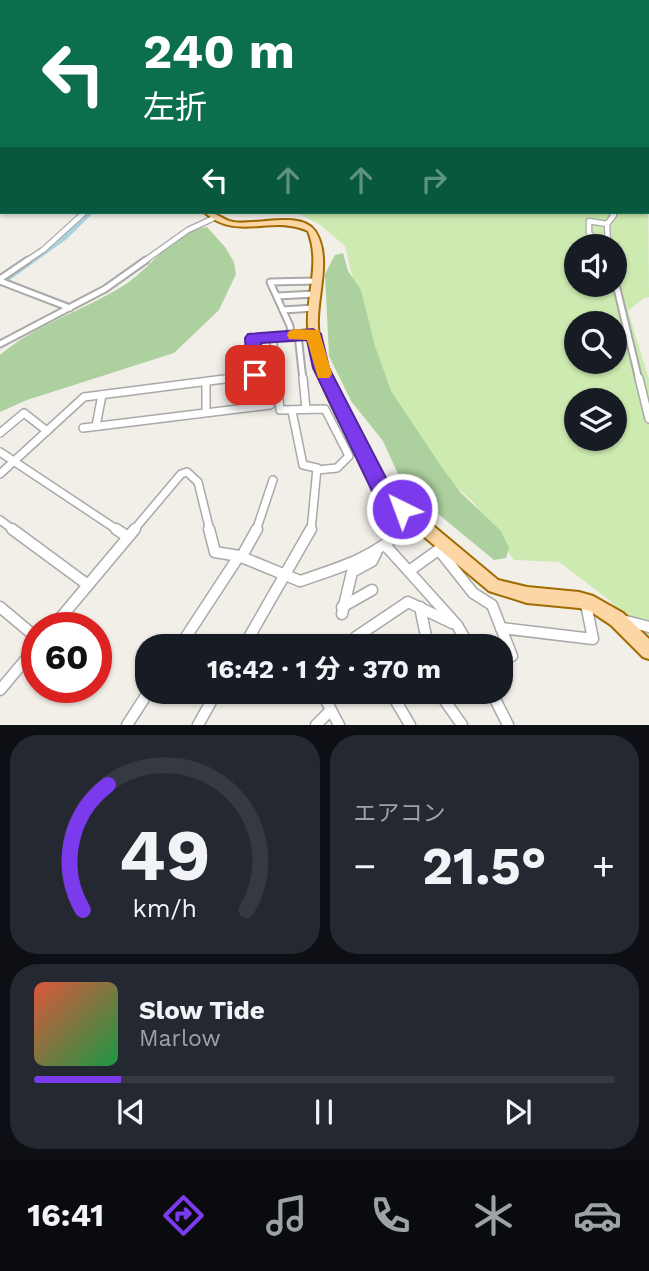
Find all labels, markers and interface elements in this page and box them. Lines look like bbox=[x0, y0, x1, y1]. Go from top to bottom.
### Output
text: 240 m bbox=[143, 22, 295, 80]
icon: left bbox=[28, 28, 119, 119]
text: 左折 bbox=[143, 88, 207, 126]
icon: left bbox=[196, 161, 234, 199]
icon: ahead bbox=[269, 161, 307, 199]
icon: ahead bbox=[342, 161, 380, 199]
icon: right bbox=[415, 161, 453, 199]
map controls bbox=[564, 234, 627, 451]
button: sound bbox=[564, 234, 627, 297]
button: search bbox=[564, 311, 627, 374]
pin bbox=[225, 345, 285, 405]
icon: arrive bbox=[236, 356, 274, 394]
button: layers bbox=[564, 388, 627, 451]
position arrow bbox=[365, 472, 439, 546]
speed limit sign: 60 bbox=[21, 612, 112, 703]
text: 16:42 · 1 分 · 370 m bbox=[207, 654, 441, 684]
text: エアコン bbox=[354, 800, 446, 827]
text: 49 bbox=[119, 813, 211, 899]
text: 21.5° bbox=[422, 836, 547, 897]
text: − bbox=[354, 844, 376, 888]
text: + bbox=[592, 844, 615, 888]
text: km/h bbox=[133, 894, 197, 923]
text: Slow Tide bbox=[139, 995, 265, 1025]
text: Marlow bbox=[139, 1025, 221, 1052]
icon: previous bbox=[112, 1093, 150, 1131]
icon: pause bbox=[305, 1093, 343, 1131]
icon: next bbox=[499, 1093, 537, 1131]
icon: directions bbox=[159, 1191, 208, 1240]
icon: music bbox=[262, 1191, 311, 1240]
icon: phone bbox=[366, 1191, 415, 1240]
icon: climate bbox=[469, 1191, 518, 1240]
icon: car bbox=[573, 1191, 622, 1240]
text: 16:41 bbox=[27, 1196, 104, 1234]

